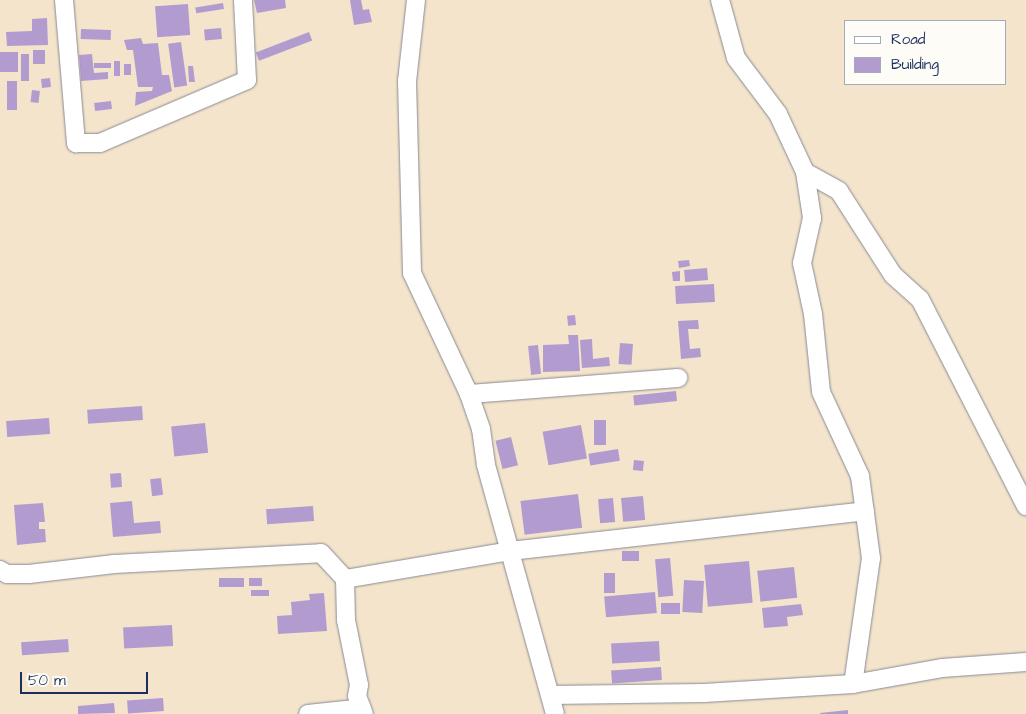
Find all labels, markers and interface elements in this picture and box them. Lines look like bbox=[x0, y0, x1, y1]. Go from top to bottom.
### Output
legend bbox=[844, 20, 1006, 85]
text: Road bbox=[891, 29, 925, 50]
text: Building bbox=[891, 54, 939, 75]
scale bar bbox=[22, 662, 150, 694]
text: 50 m bbox=[28, 670, 66, 691]

